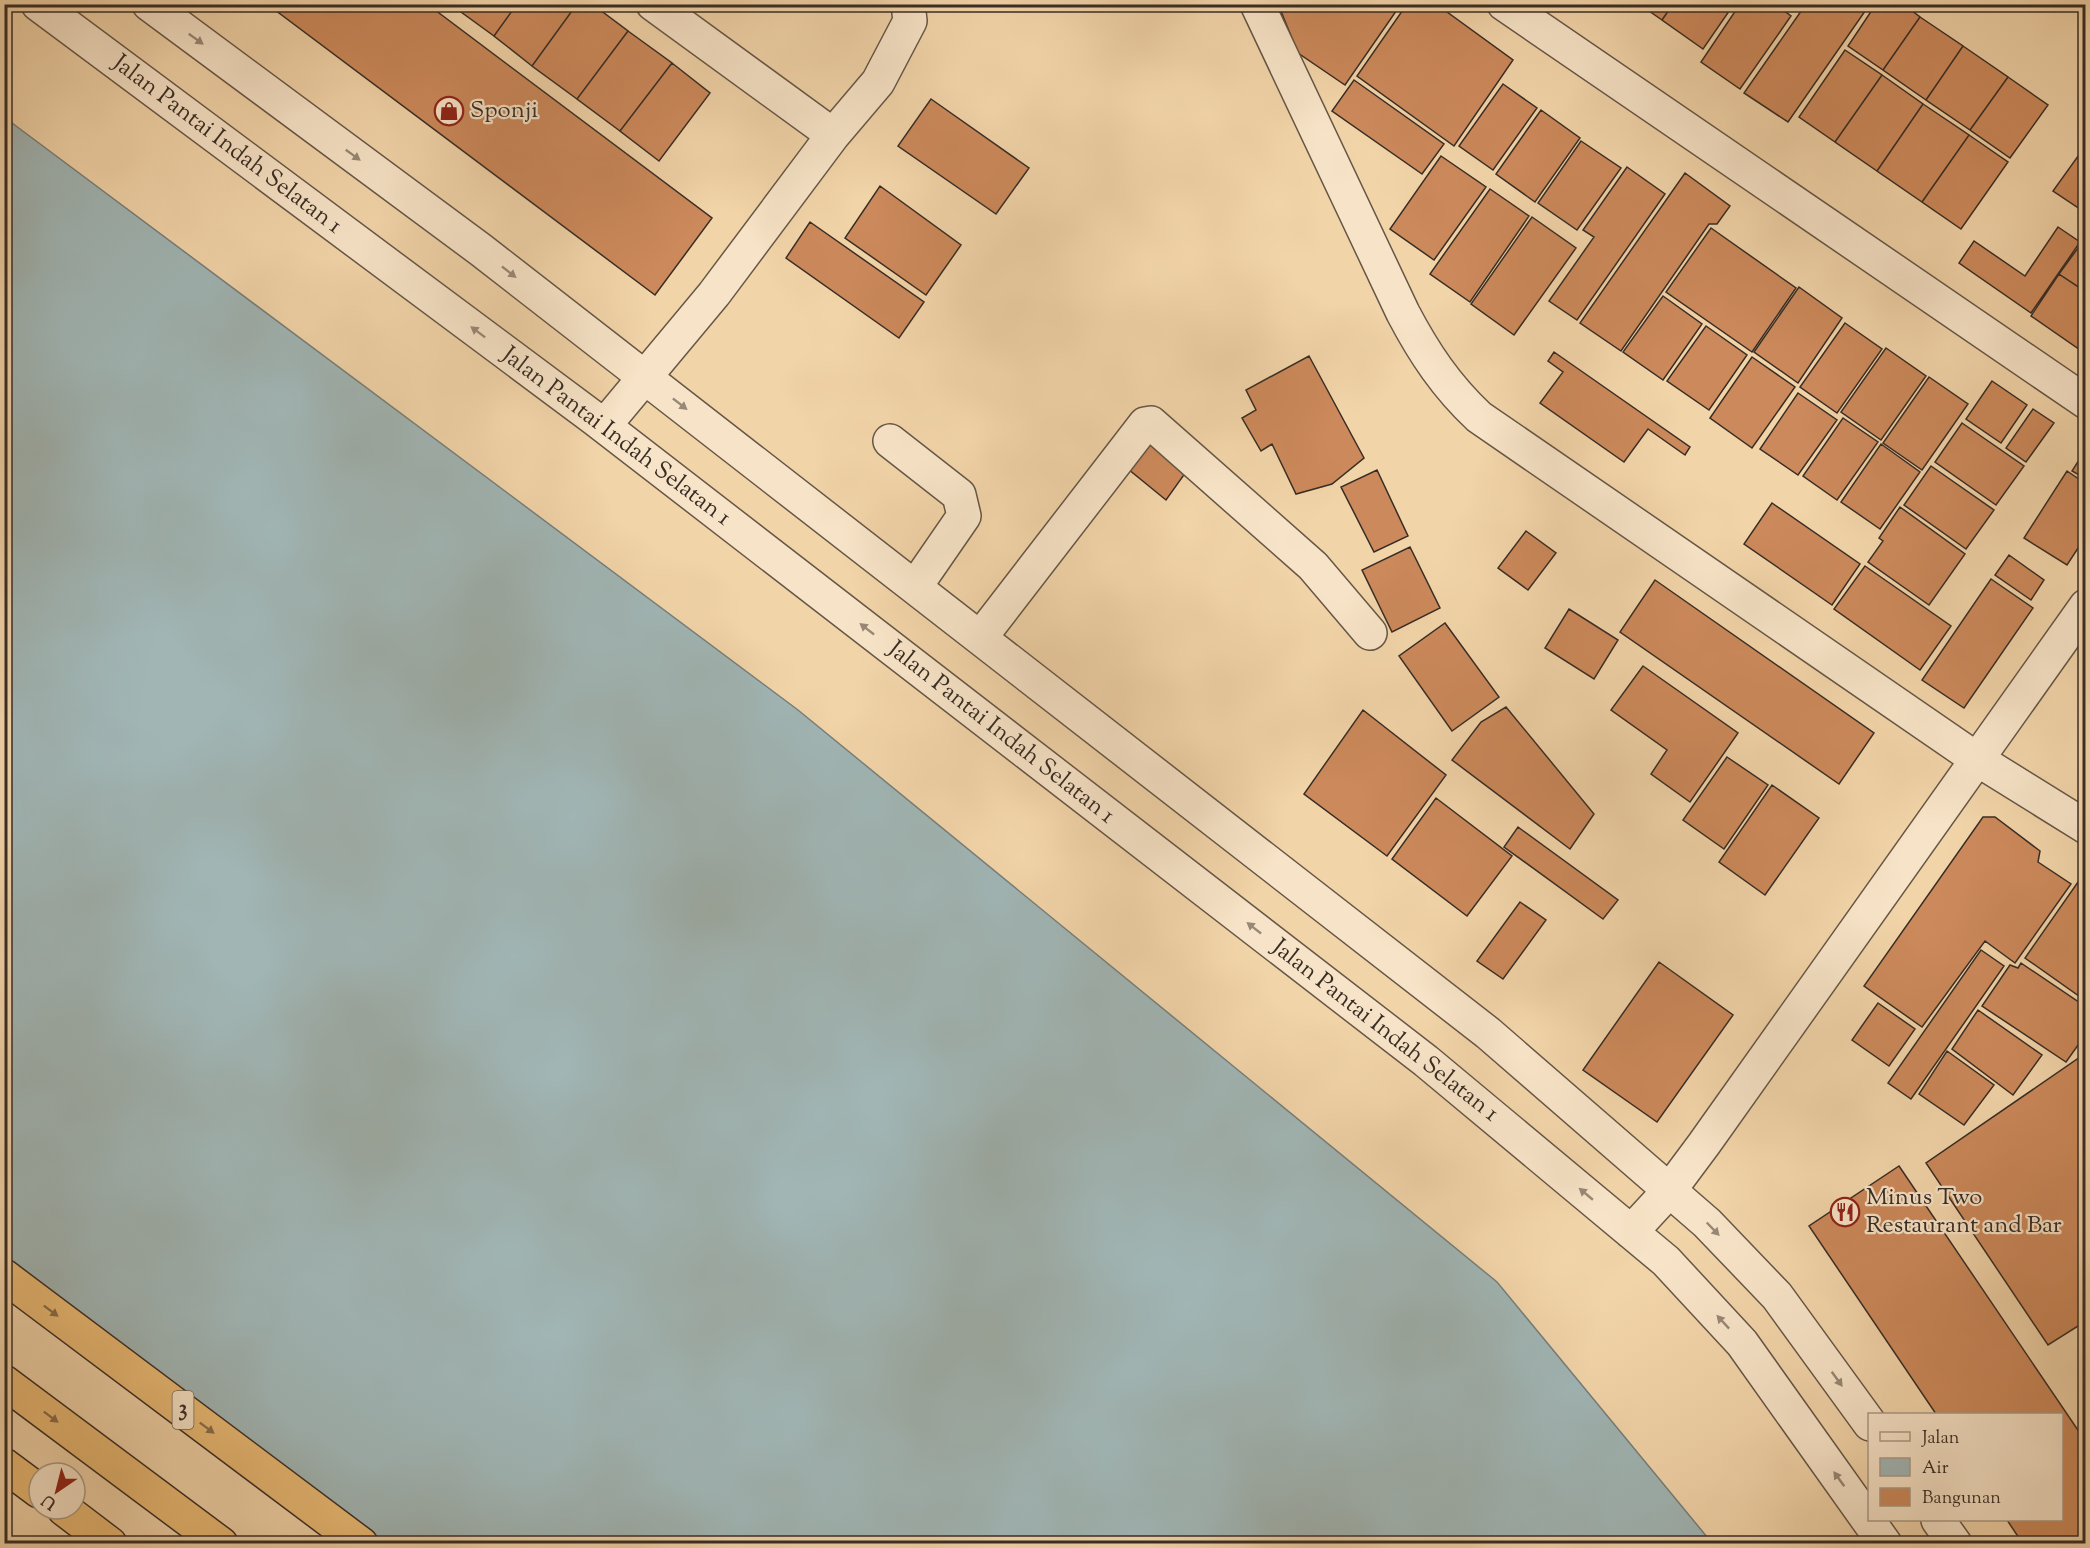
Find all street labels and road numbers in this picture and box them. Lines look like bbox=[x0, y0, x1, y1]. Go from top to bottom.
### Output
street label: Jalan Pantai Indah Selatan 1 bbox=[103, 46, 349, 243]
street label: Jalan Pantai Indah Selatan 1 bbox=[492, 338, 738, 535]
street label: Jalan Pantai Indah Selatan 1 bbox=[879, 632, 1122, 833]
street label: Jalan Pantai Indah Selatan 1 bbox=[1263, 930, 1506, 1131]
road number: 3 bbox=[172, 1391, 194, 1429]

